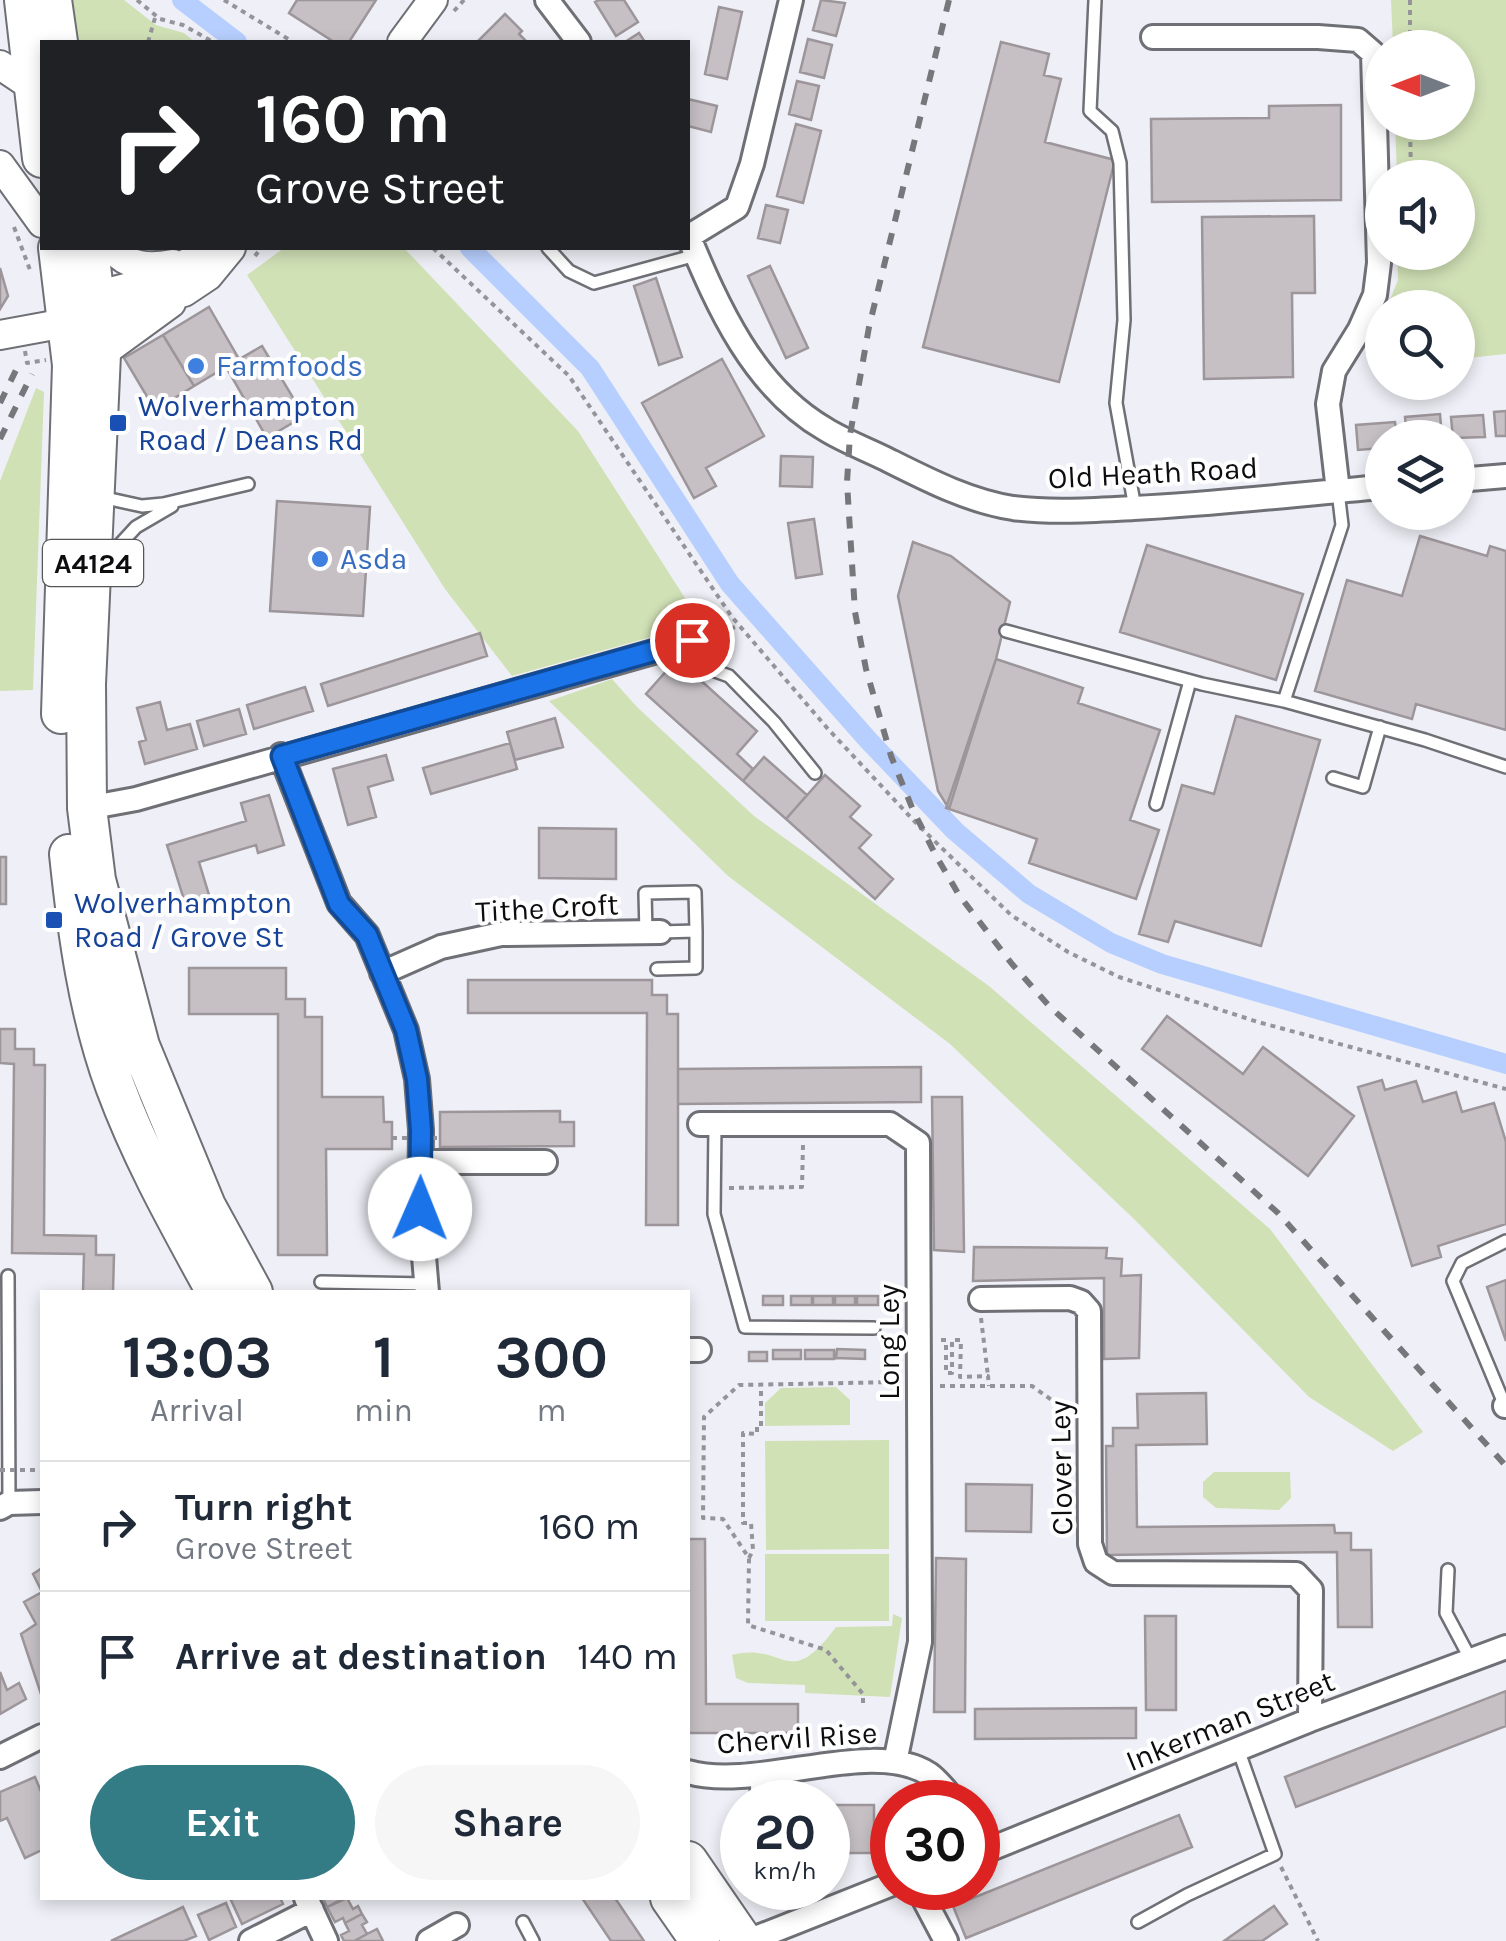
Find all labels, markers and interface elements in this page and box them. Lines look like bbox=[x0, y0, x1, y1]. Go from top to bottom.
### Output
north arrow bbox=[1365, 30, 1475, 140]
map controls bbox=[1365, 30, 1475, 530]
text: 160 m bbox=[255, 78, 451, 160]
icon: right bbox=[90, 80, 220, 210]
button: sound bbox=[1365, 160, 1475, 270]
text: Grove Street bbox=[255, 162, 505, 214]
button: search bbox=[1365, 290, 1475, 400]
place label: Farmfoods bbox=[216, 348, 363, 384]
marker: Farmfoods bbox=[185, 355, 207, 377]
place label: Wolverhampton Road / Deans Rd bbox=[138, 388, 363, 458]
marker: Wolverhampton Road / Deans Rd bbox=[107, 412, 129, 434]
button: layers bbox=[1365, 420, 1475, 530]
street label: Old Heath Road bbox=[1047, 450, 1259, 496]
road number: A4124 bbox=[43, 540, 143, 586]
place label: Asda bbox=[340, 541, 407, 577]
marker: Asda bbox=[309, 548, 331, 570]
pin bbox=[650, 598, 735, 683]
icon: arrive bbox=[665, 613, 720, 668]
place label: Wolverhampton Road / Grove St bbox=[74, 885, 292, 955]
street label: Tithe Croft bbox=[475, 886, 619, 930]
marker: Wolverhampton Road / Grove St bbox=[43, 909, 65, 931]
position arrow bbox=[368, 1157, 472, 1261]
street label: Long Ley bbox=[871, 1284, 907, 1400]
text: 13:03 bbox=[122, 1322, 272, 1392]
text: 1 bbox=[373, 1322, 394, 1392]
text: 300 bbox=[495, 1322, 608, 1392]
text: Arrival bbox=[150, 1392, 244, 1429]
text: min bbox=[354, 1392, 413, 1429]
text: m bbox=[536, 1392, 566, 1429]
street label: Clover Ley bbox=[1042, 1400, 1080, 1536]
text: Turn right bbox=[175, 1485, 352, 1530]
icon: right bbox=[90, 1499, 145, 1554]
text: 160 m bbox=[539, 1504, 640, 1549]
text: Grove Street bbox=[175, 1530, 353, 1567]
icon: arrive bbox=[90, 1629, 145, 1684]
text: Arrive at destination bbox=[175, 1634, 547, 1679]
text: 140 m bbox=[577, 1634, 678, 1679]
street label: Inkerman Street bbox=[1120, 1663, 1340, 1779]
street label: Chervil Rise bbox=[716, 1714, 878, 1762]
button: Exit bbox=[90, 1765, 355, 1880]
button: Share bbox=[375, 1765, 640, 1880]
speed limit sign: 30 bbox=[870, 1780, 1000, 1910]
text: 20 bbox=[754, 1803, 816, 1862]
text: km/h bbox=[753, 1856, 817, 1885]

